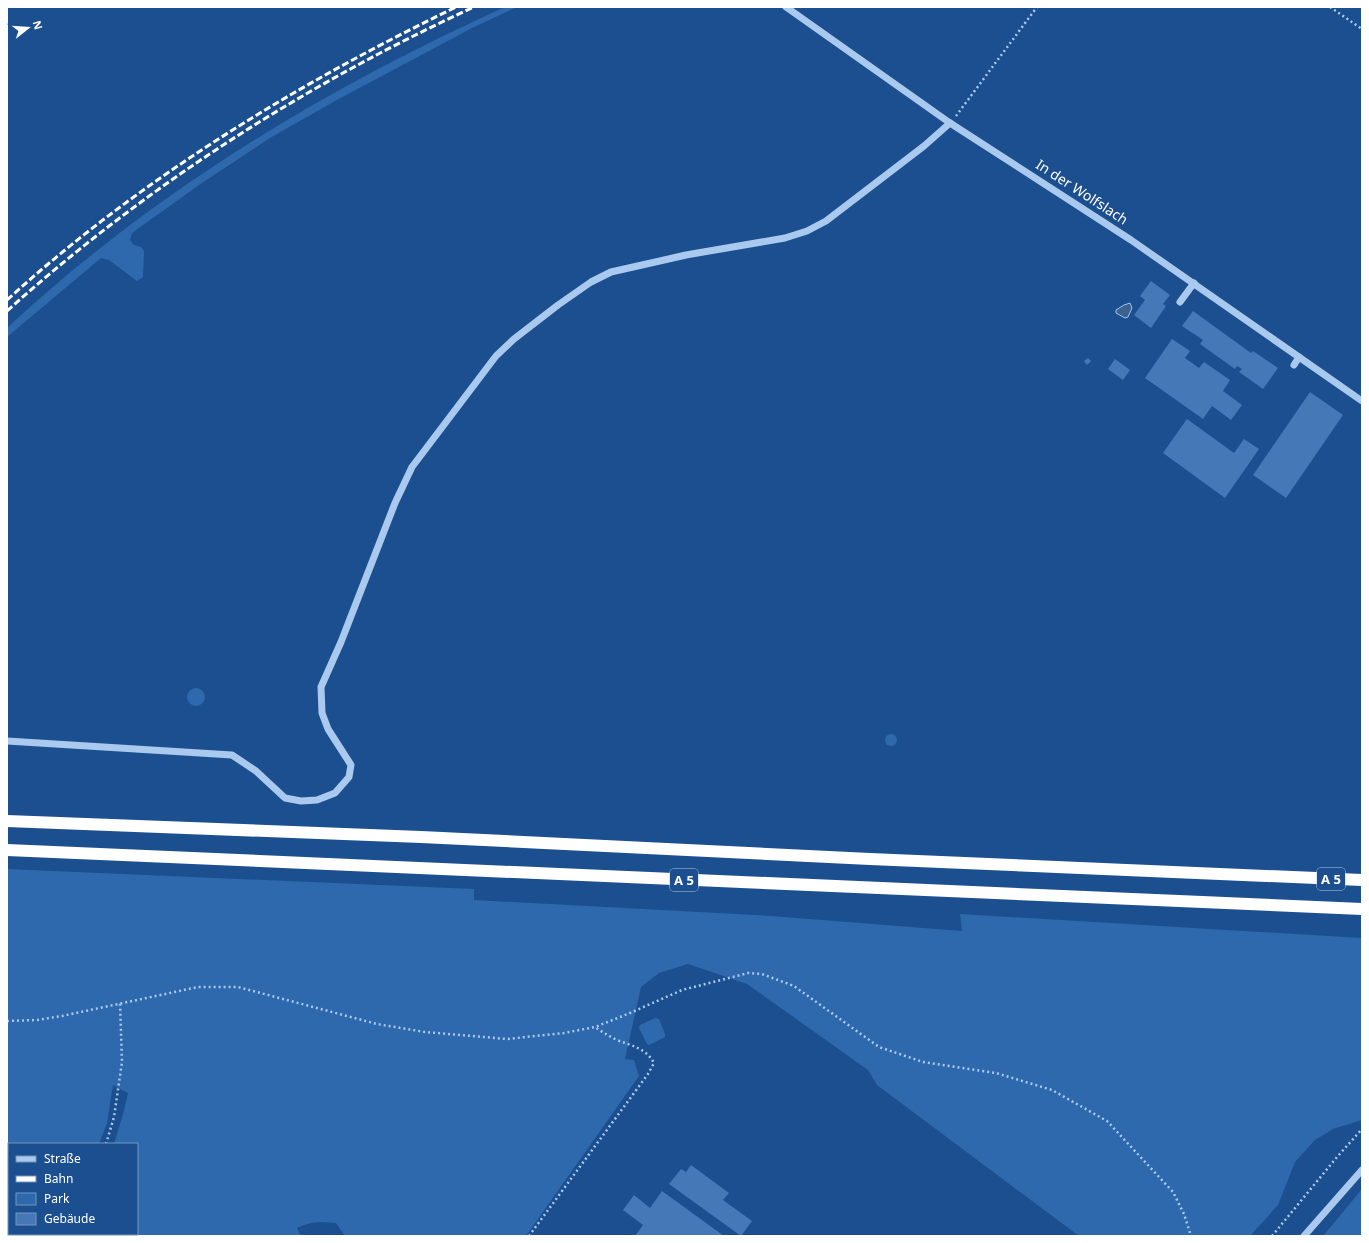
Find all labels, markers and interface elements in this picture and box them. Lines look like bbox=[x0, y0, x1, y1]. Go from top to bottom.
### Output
north arrow bbox=[8, 8, 48, 48]
text: N bbox=[30, 18, 47, 31]
street label: In der Wolfslach bbox=[1033, 155, 1132, 228]
road number: A 5 bbox=[1317, 868, 1345, 890]
road number: A 5 bbox=[670, 869, 698, 891]
legend bbox=[8, 1143, 138, 1235]
text: Straße bbox=[44, 1150, 81, 1167]
text: Bahn bbox=[44, 1170, 73, 1187]
text: Park bbox=[44, 1190, 70, 1207]
text: Gebäude bbox=[44, 1210, 95, 1227]

